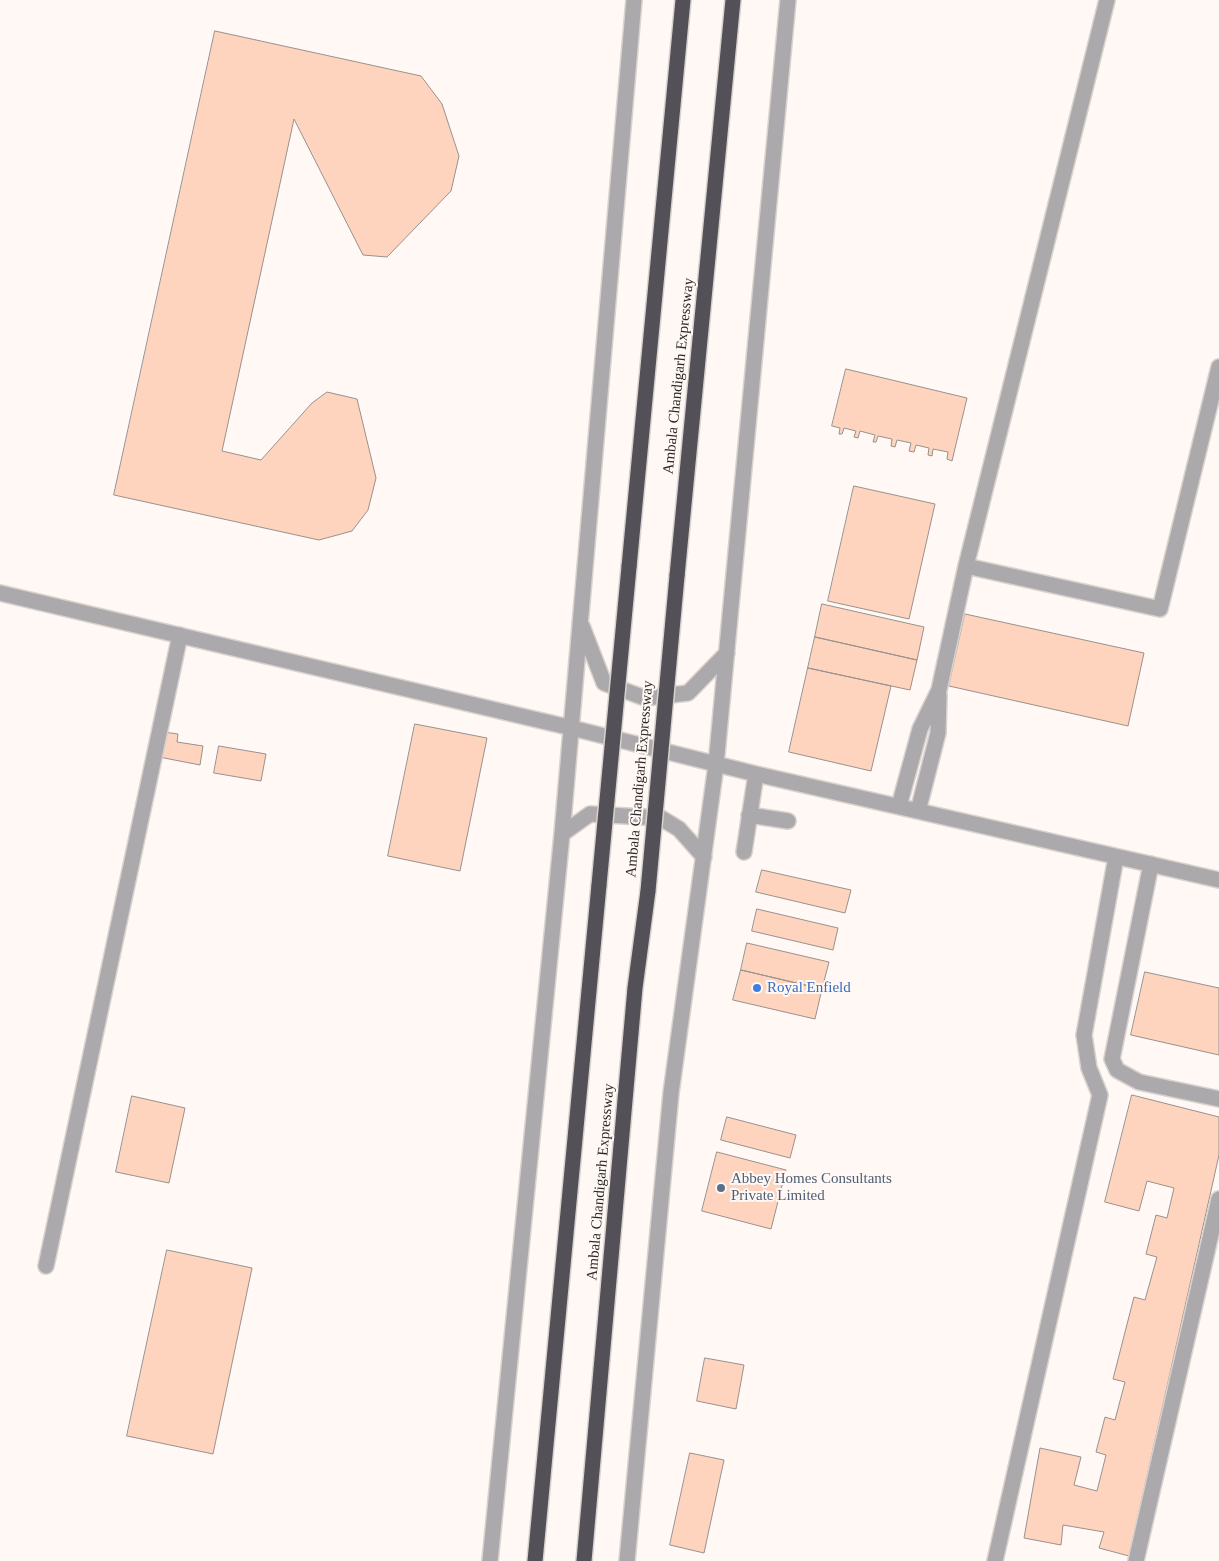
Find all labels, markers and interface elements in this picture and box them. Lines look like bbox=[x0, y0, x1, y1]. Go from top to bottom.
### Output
street label: Ambala Chandigarh Expressway bbox=[660, 277, 698, 475]
street label: Ambala Chandigarh Expressway bbox=[622, 680, 658, 878]
place label: Royal Enfield bbox=[767, 979, 851, 997]
marker: Royal Enfield bbox=[751, 982, 763, 994]
street label: Ambala Chandigarh Expressway bbox=[583, 1083, 619, 1281]
place label: Abbey Homes Consultants Private Limited bbox=[731, 1170, 892, 1205]
marker: Abbey Homes Consultants Private Limited bbox=[715, 1182, 727, 1194]

